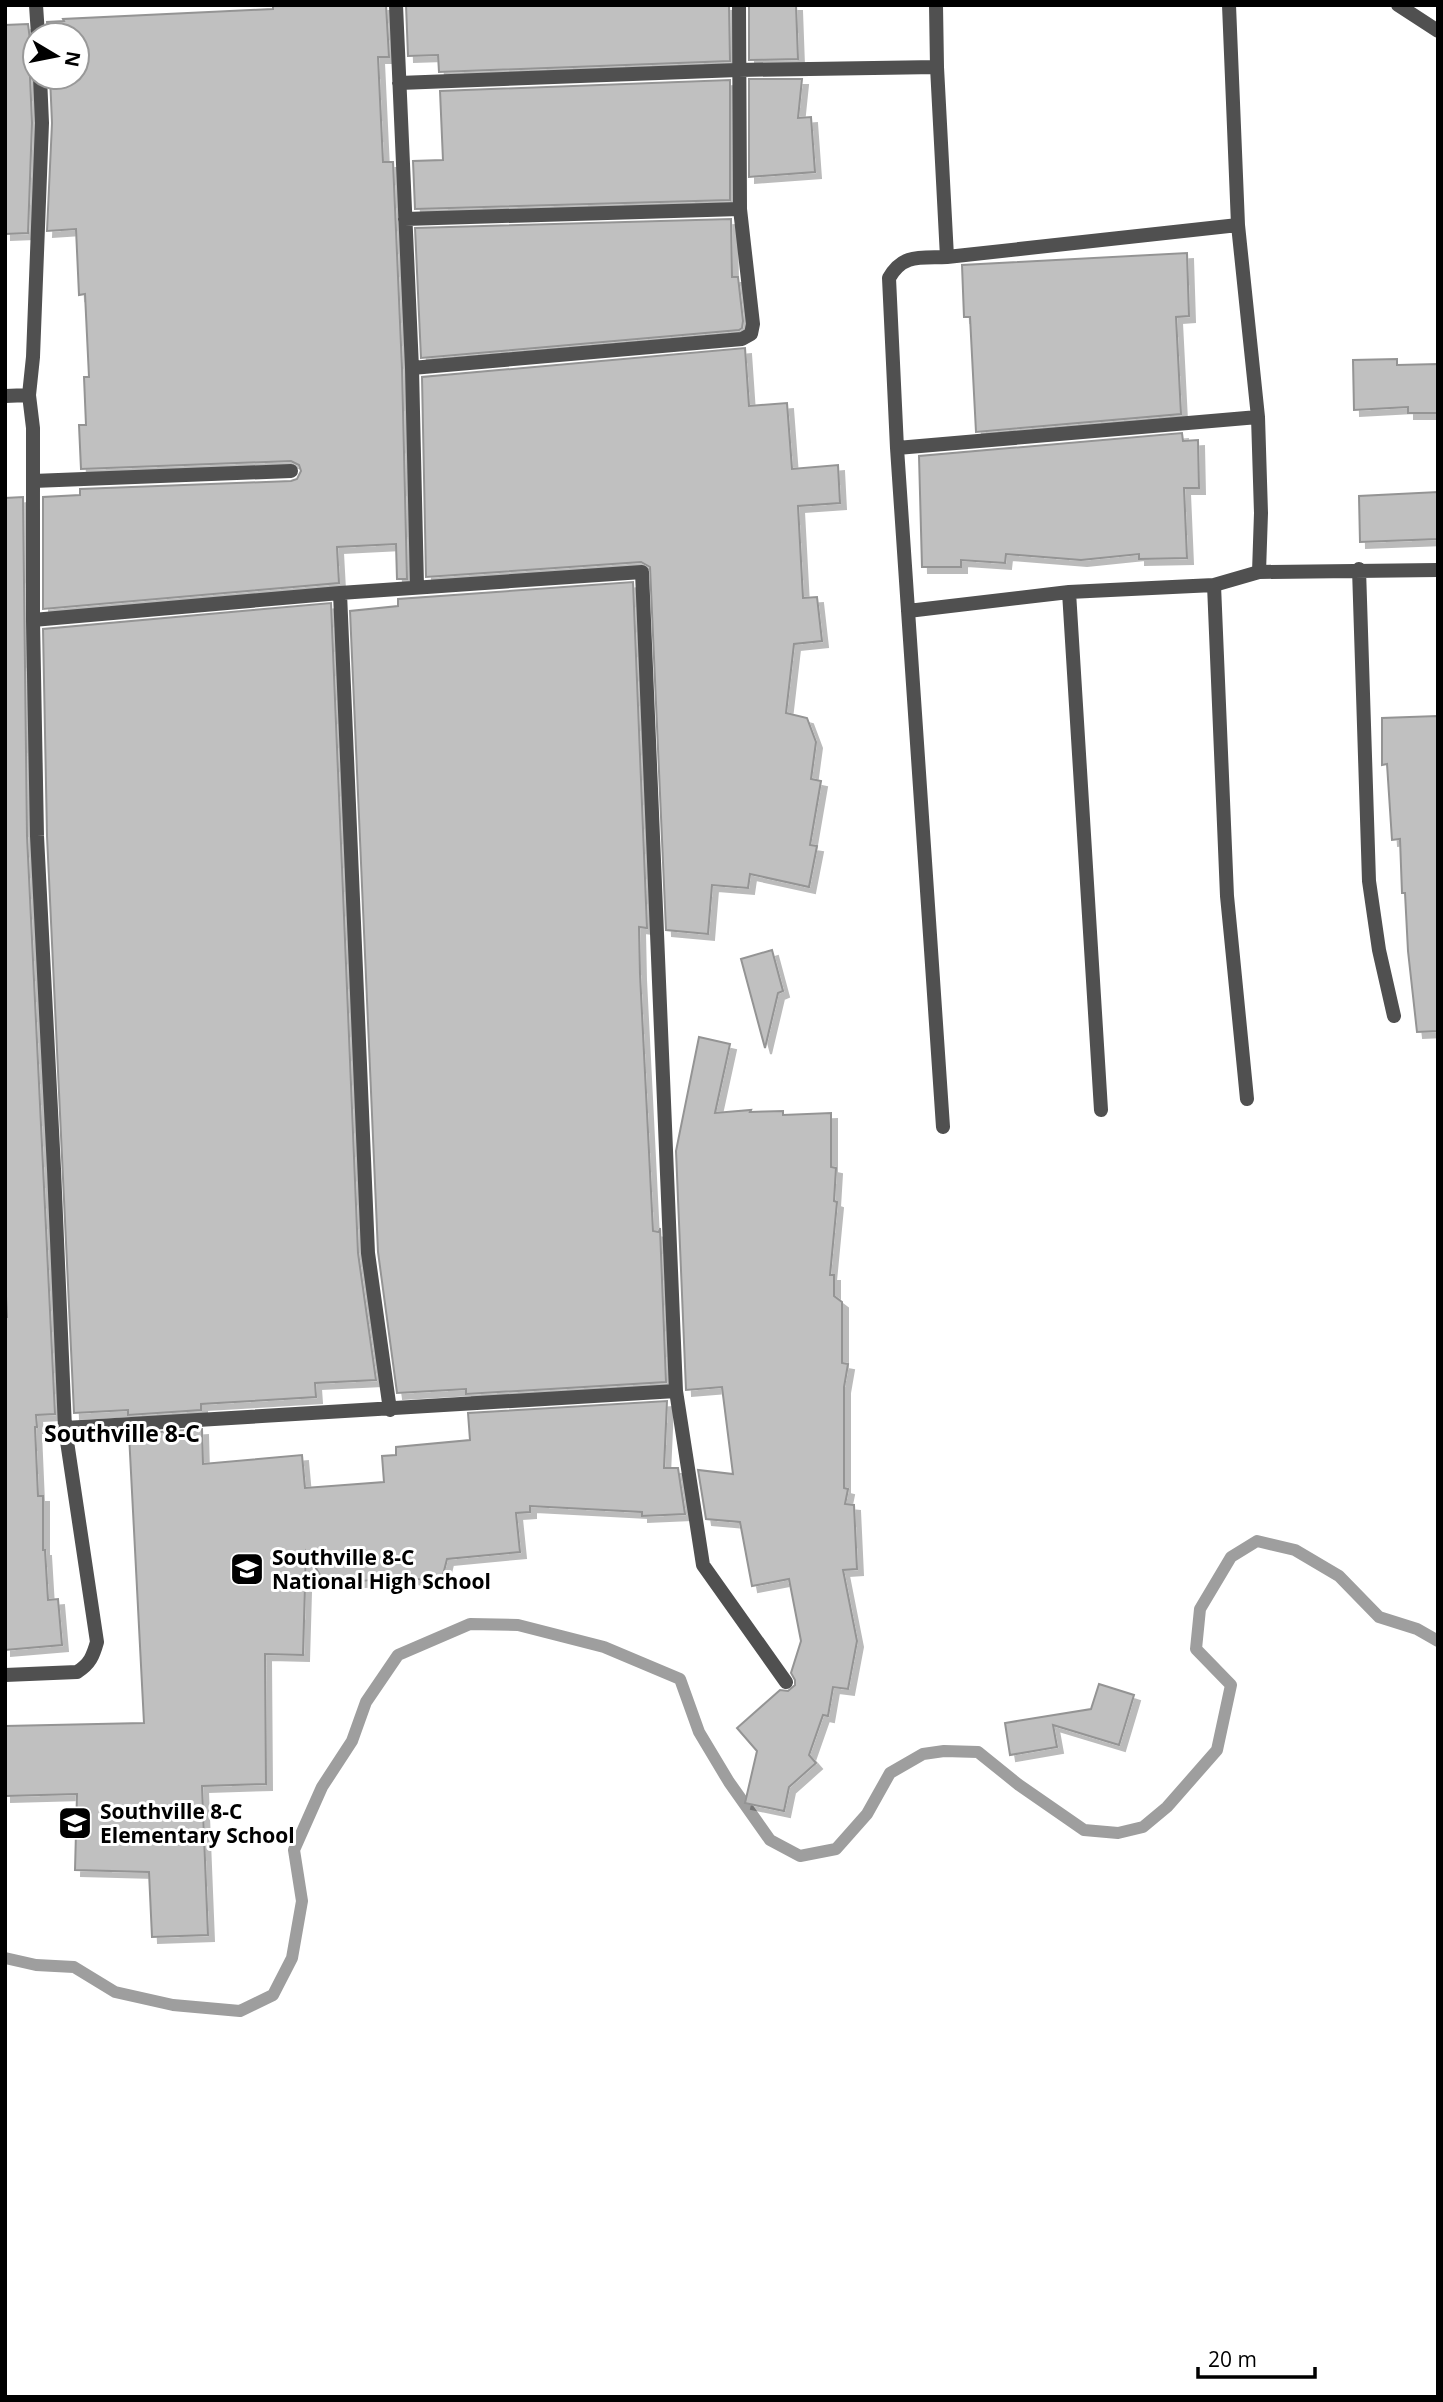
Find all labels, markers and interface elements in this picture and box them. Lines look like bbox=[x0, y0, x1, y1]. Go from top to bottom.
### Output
north arrow bbox=[21, 21, 91, 91]
text: N bbox=[59, 49, 87, 69]
district label: Southville 8-C bbox=[44, 1417, 200, 1449]
place label: Southville 8-C National High School bbox=[272, 1543, 491, 1595]
school or university icon: Southville 8-C National High School bbox=[228, 1550, 266, 1588]
place label: Southville 8-C Elementary School bbox=[100, 1797, 295, 1849]
school or university icon: Southville 8-C Elementary School bbox=[56, 1804, 94, 1842]
scale bar bbox=[1198, 2336, 1315, 2380]
text: 20 m bbox=[1208, 2345, 1257, 2373]

